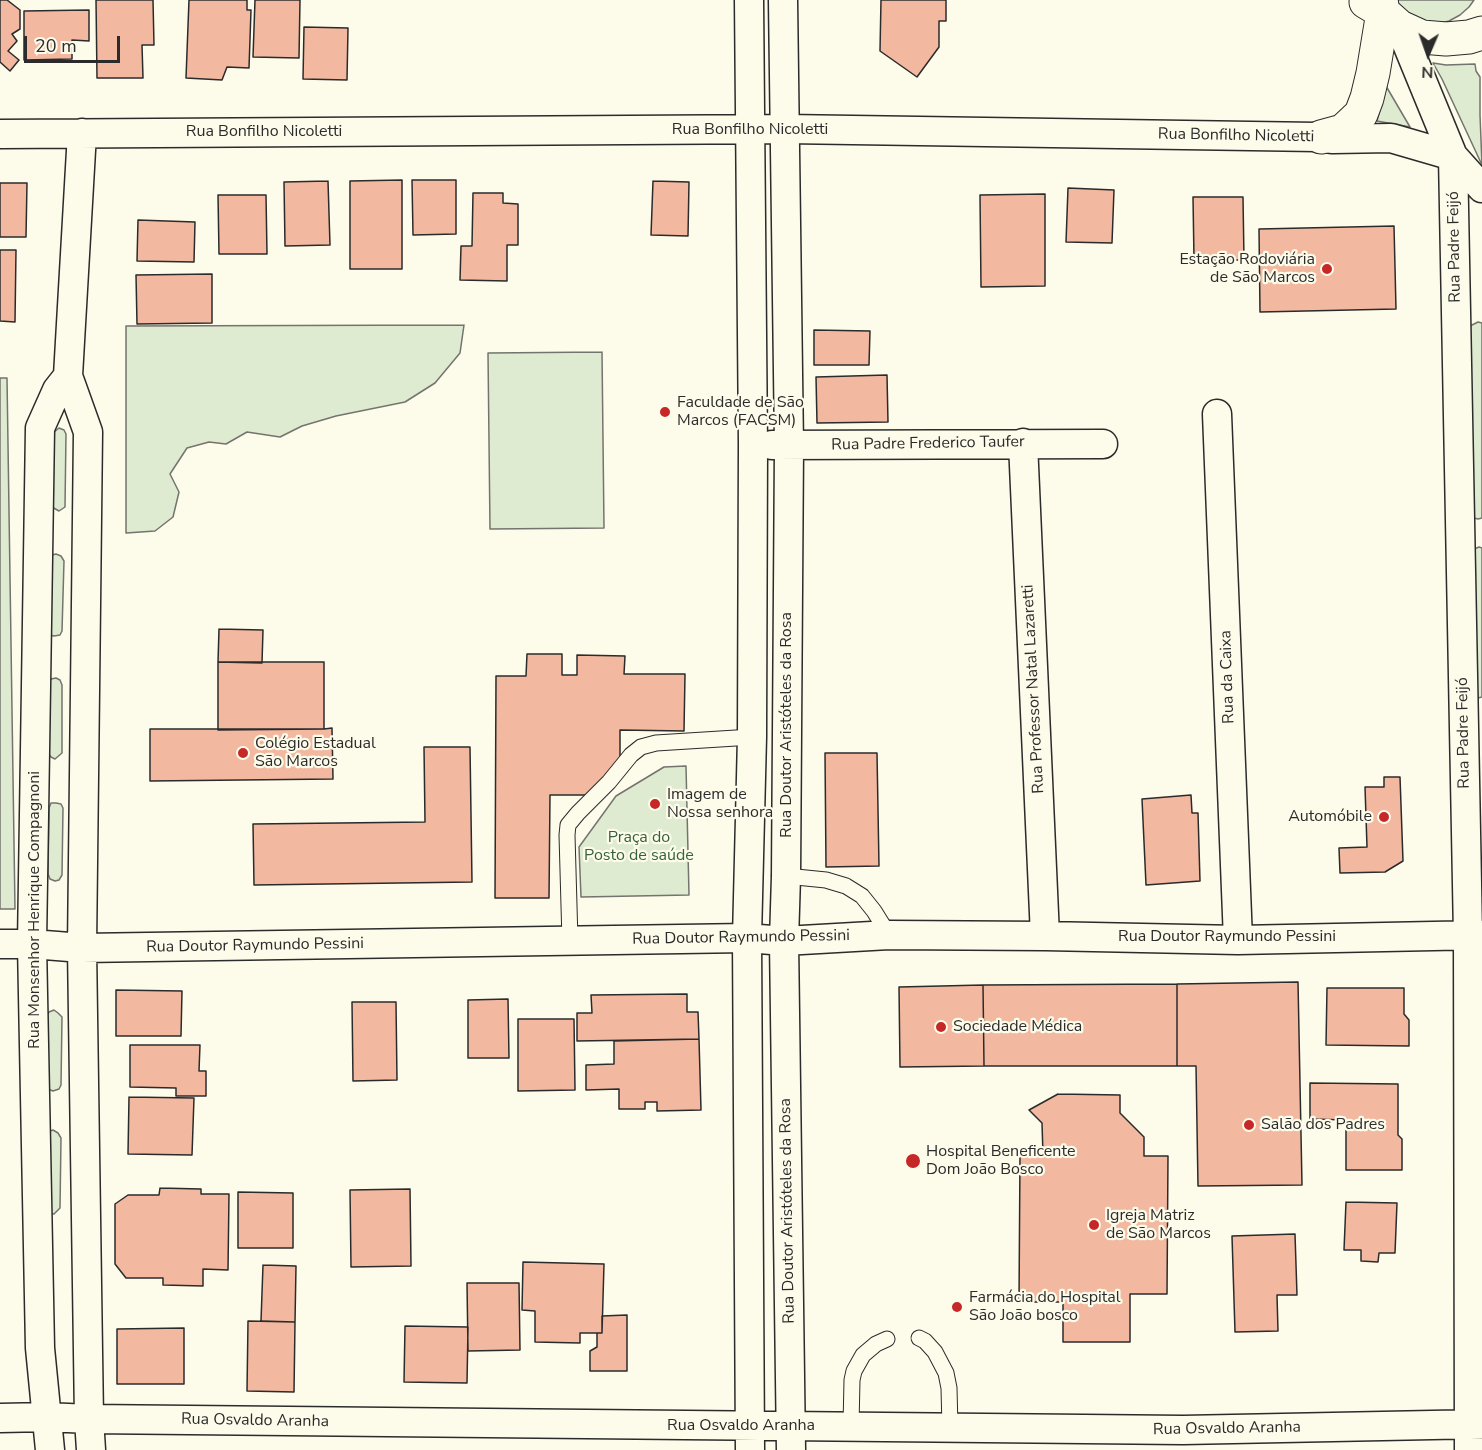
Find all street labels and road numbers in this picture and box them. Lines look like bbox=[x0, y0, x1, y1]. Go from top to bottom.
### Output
street label: Rua Bonfilho Nicoletti bbox=[672, 120, 828, 140]
street label: Rua Bonfilho Nicoletti bbox=[186, 122, 342, 142]
street label: Rua Bonfilho Nicoletti bbox=[1158, 125, 1314, 147]
street label: Rua Padre Feijó bbox=[1444, 191, 1466, 303]
street label: Rua Padre Frederico Taufer bbox=[831, 433, 1025, 455]
street label: Rua Professor Natal Lazaretti bbox=[1019, 584, 1049, 794]
street label: Rua Doutor Aristóteles da Rosa bbox=[777, 612, 797, 838]
street label: Rua da Caixa bbox=[1217, 630, 1239, 724]
street label: Rua Padre Feijó bbox=[1453, 677, 1475, 789]
street label: Rua Monsenhor Henrique Compagnoni bbox=[25, 771, 45, 1049]
street label: Rua Doutor Raymundo Pessini bbox=[632, 927, 850, 949]
street label: Rua Doutor Raymundo Pessini bbox=[1118, 927, 1336, 947]
street label: Rua Doutor Raymundo Pessini bbox=[146, 935, 364, 957]
street label: Rua Doutor Aristóteles da Rosa bbox=[776, 1098, 800, 1324]
street label: Rua Osvaldo Aranha bbox=[181, 1410, 329, 1432]
street label: Rua Osvaldo Aranha bbox=[667, 1416, 815, 1436]
street label: Rua Osvaldo Aranha bbox=[1153, 1418, 1301, 1440]

